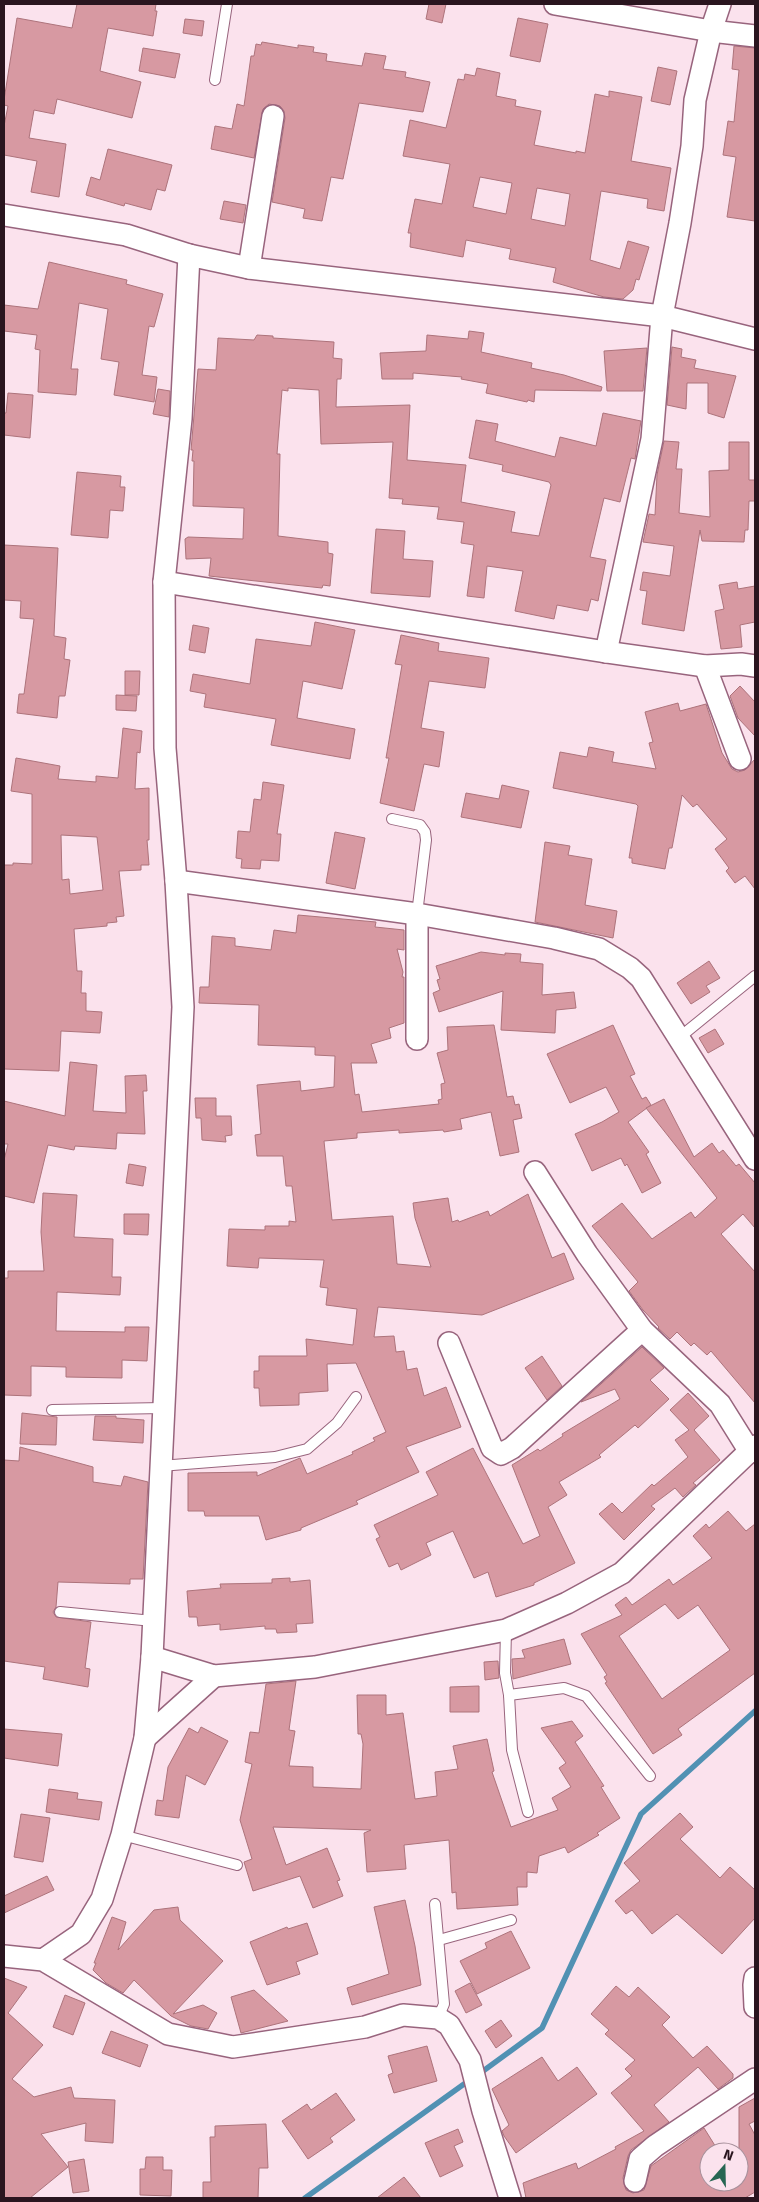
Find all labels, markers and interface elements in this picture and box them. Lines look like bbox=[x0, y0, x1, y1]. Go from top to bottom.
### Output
north arrow bbox=[699, 2142, 749, 2192]
text: N bbox=[721, 2146, 736, 2165]

